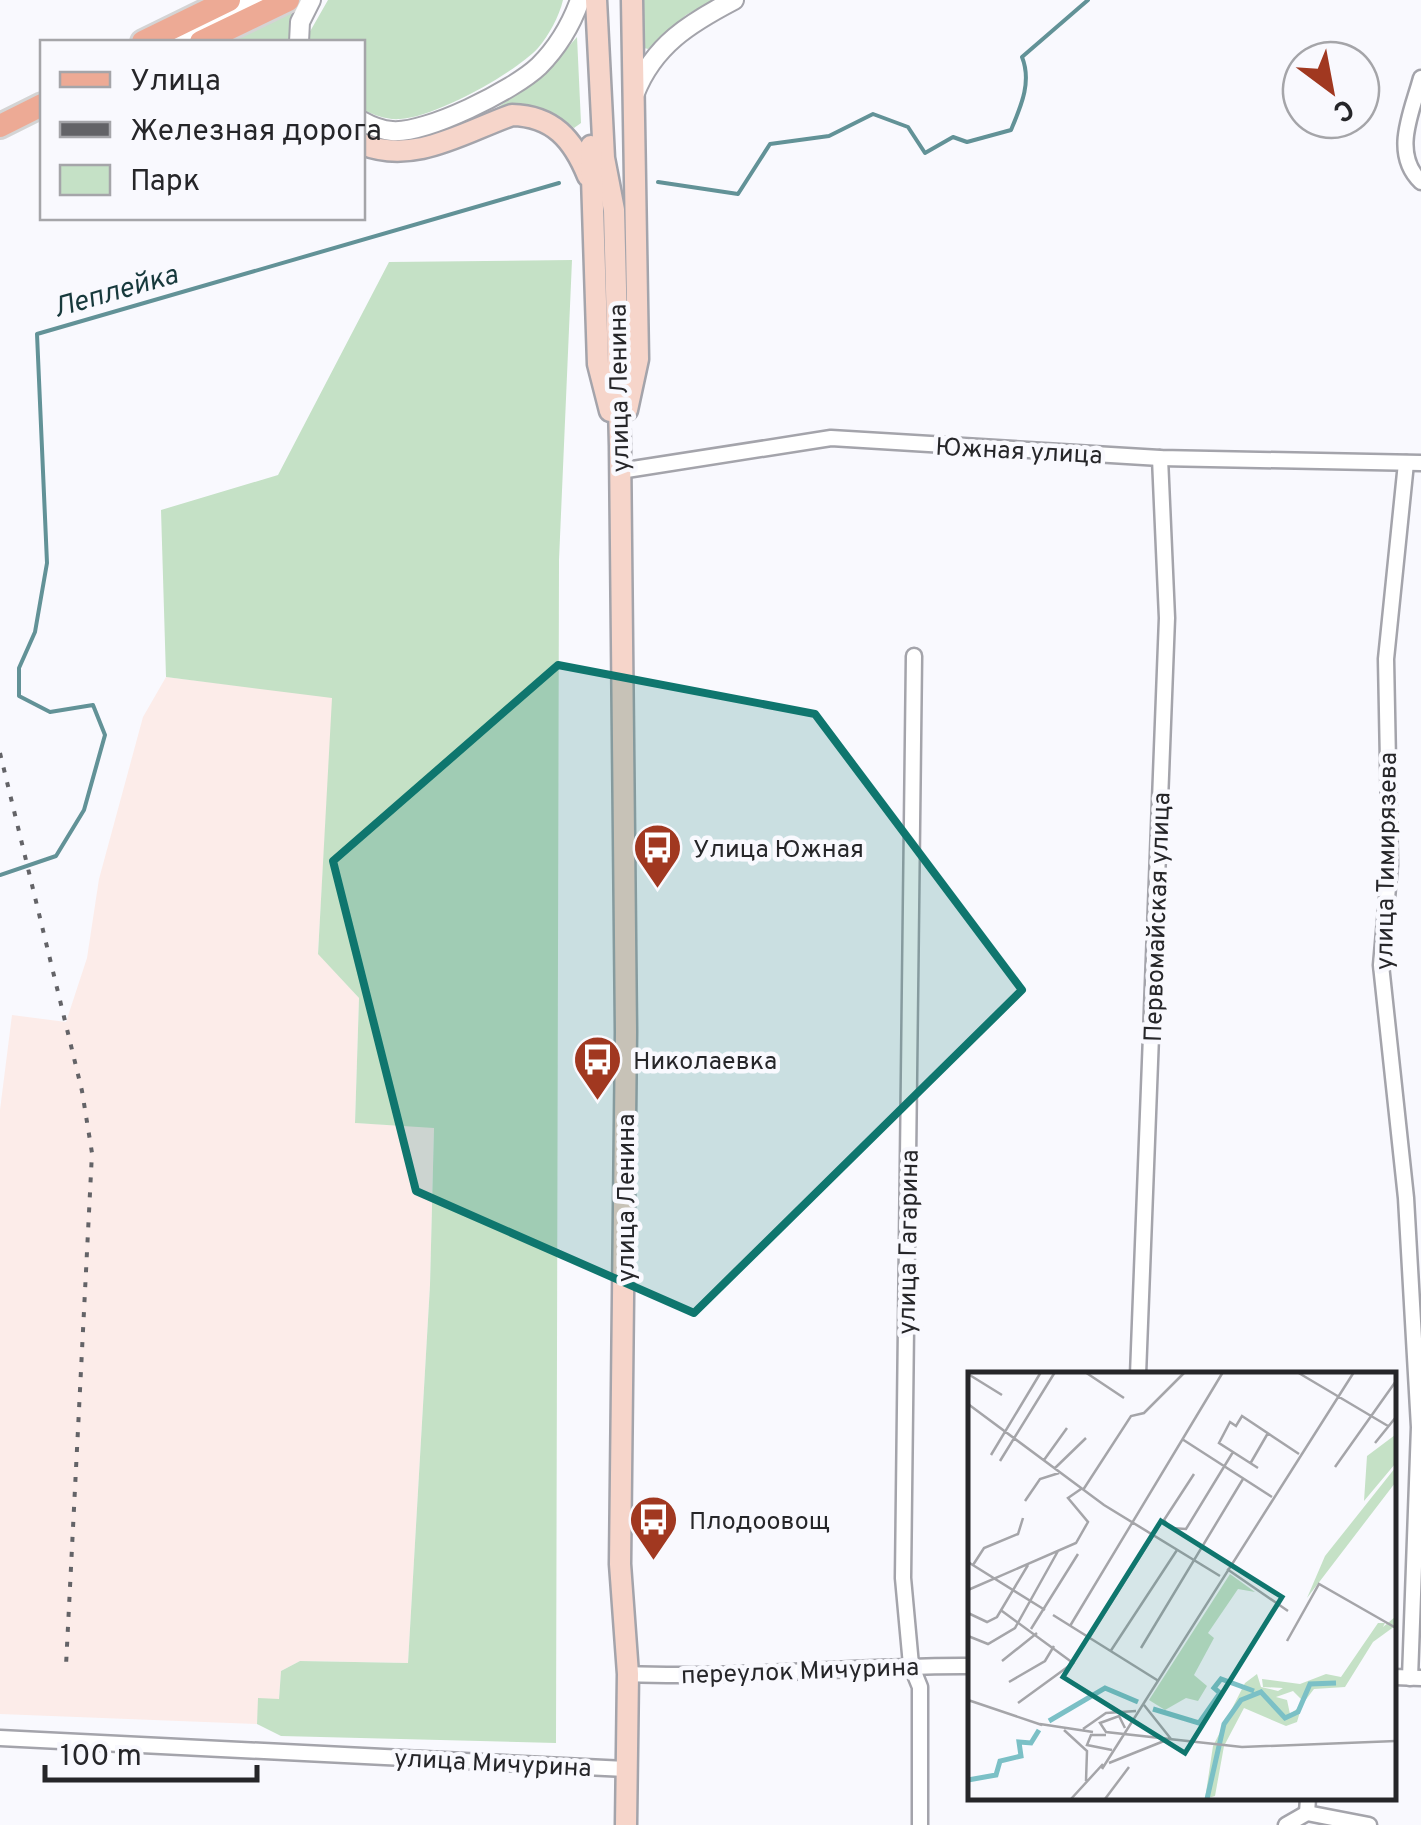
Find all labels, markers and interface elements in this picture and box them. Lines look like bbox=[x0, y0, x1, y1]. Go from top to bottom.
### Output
legend bbox=[40, 40, 365, 220]
north arrow bbox=[1281, 40, 1381, 140]
text: Улица bbox=[130, 64, 221, 101]
text: С bbox=[1326, 89, 1360, 129]
text: Железная дорога bbox=[130, 114, 382, 151]
text: Парк bbox=[130, 164, 200, 201]
water label: Леплейка bbox=[49, 258, 183, 328]
street label: улица Ленина bbox=[604, 303, 638, 473]
street label: Южная улица bbox=[934, 433, 1103, 473]
street label: улица Тимирязева bbox=[1370, 752, 1406, 970]
street label: Первомайская улица bbox=[1139, 791, 1179, 1043]
bus stop icon: Улица Южная bbox=[632, 822, 684, 890]
place label: Улица Южная bbox=[693, 835, 864, 867]
bus stop icon: Николаевка bbox=[572, 1034, 624, 1102]
place label: Николаевка bbox=[633, 1047, 777, 1079]
street label: улица Ленина bbox=[612, 1114, 644, 1282]
street label: улица Гагарина bbox=[892, 1149, 928, 1335]
inset map bbox=[968, 1372, 1396, 1800]
bus stop icon: Плодоовощ bbox=[628, 1494, 680, 1562]
place label: Плодоовощ bbox=[689, 1507, 830, 1539]
street label: переулок Мичурина bbox=[680, 1653, 920, 1693]
scale bar bbox=[45, 1720, 258, 1782]
text: 100 m bbox=[60, 1739, 142, 1776]
street label: улица Мичурина bbox=[393, 1744, 592, 1786]

